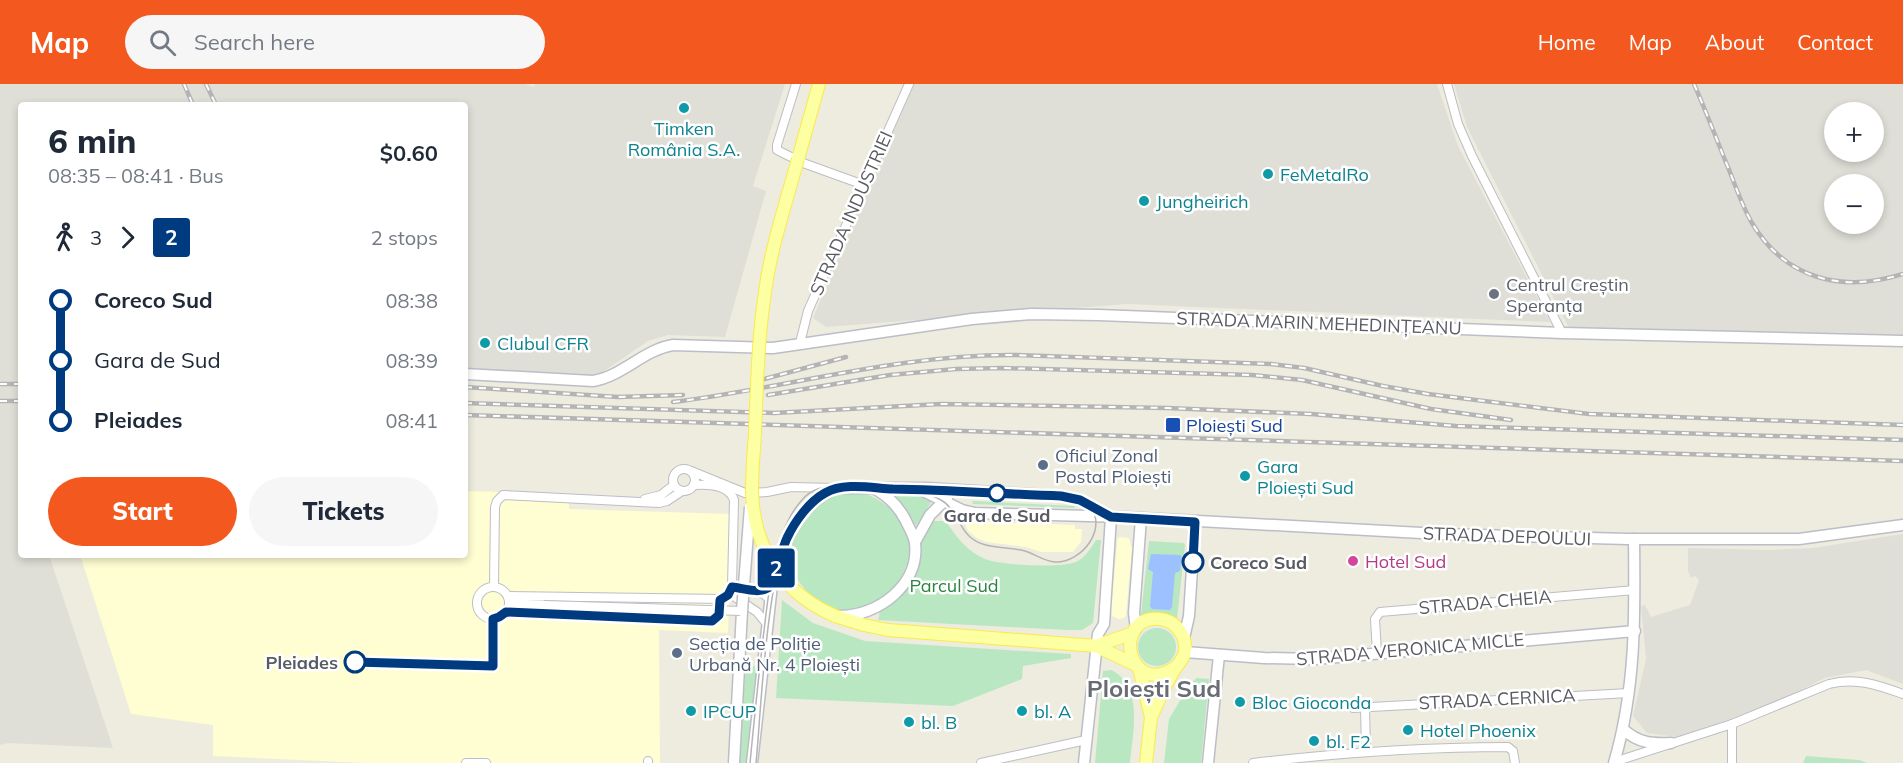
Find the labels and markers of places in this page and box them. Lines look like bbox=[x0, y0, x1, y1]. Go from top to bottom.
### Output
marker: Timken România S.A. bbox=[677, 101, 691, 115]
place label: Timken România S.A. bbox=[628, 117, 740, 161]
place label: FeMetalRo bbox=[1280, 163, 1369, 186]
marker: FeMetalRo bbox=[1261, 167, 1275, 181]
place label: Jungheirich bbox=[1156, 190, 1249, 213]
marker: Jungheirich bbox=[1137, 194, 1151, 208]
place label: Centrul Creștin Speranța bbox=[1506, 273, 1629, 317]
marker: Centrul Creștin Speranța bbox=[1487, 287, 1501, 301]
place label: Clubul CFR bbox=[497, 332, 589, 355]
marker: Clubul CFR bbox=[478, 336, 492, 350]
place label: Ploiești Sud bbox=[1186, 414, 1283, 437]
marker: Ploiești Sud bbox=[1164, 416, 1182, 434]
place label: Oficiul Zonal Postal Ploiești bbox=[1055, 444, 1171, 488]
place label: Gara Ploiești Sud bbox=[1257, 455, 1354, 499]
marker: Oficiul Zonal Postal Ploiești bbox=[1036, 458, 1050, 472]
marker: Gara Ploiești Sud bbox=[1238, 469, 1252, 483]
marker: Gara de Sud bbox=[988, 484, 1006, 502]
place label: Gara de Sud bbox=[943, 504, 1051, 527]
place label: Hotel Sud bbox=[1365, 550, 1446, 573]
marker: Coreco Sud bbox=[1182, 551, 1204, 573]
place label: Coreco Sud bbox=[1210, 551, 1307, 574]
marker: Hotel Sud bbox=[1346, 554, 1360, 568]
place label: Secția de Poliție Urbană Nr. 4 Ploiești bbox=[689, 632, 860, 676]
marker: Secția de Poliție Urbană Nr. 4 Ploiești bbox=[670, 646, 684, 660]
place label: Pleiades bbox=[266, 651, 338, 674]
marker: Pleiades bbox=[344, 651, 366, 673]
place label: Bloc Gioconda bbox=[1252, 691, 1371, 714]
marker: Bloc Gioconda bbox=[1233, 695, 1247, 709]
place label: IPCUP bbox=[703, 700, 756, 723]
place label: bl. A bbox=[1034, 700, 1071, 723]
marker: IPCUP bbox=[684, 704, 698, 718]
marker: bl. A bbox=[1015, 704, 1029, 718]
place label: bl. B bbox=[921, 711, 957, 734]
marker: bl. B bbox=[902, 715, 916, 729]
place label: Hotel Phoenix bbox=[1420, 719, 1536, 742]
marker: Hotel Phoenix bbox=[1401, 723, 1415, 737]
place label: bl. F2 bbox=[1326, 730, 1371, 753]
marker: bl. F2 bbox=[1307, 734, 1321, 748]

